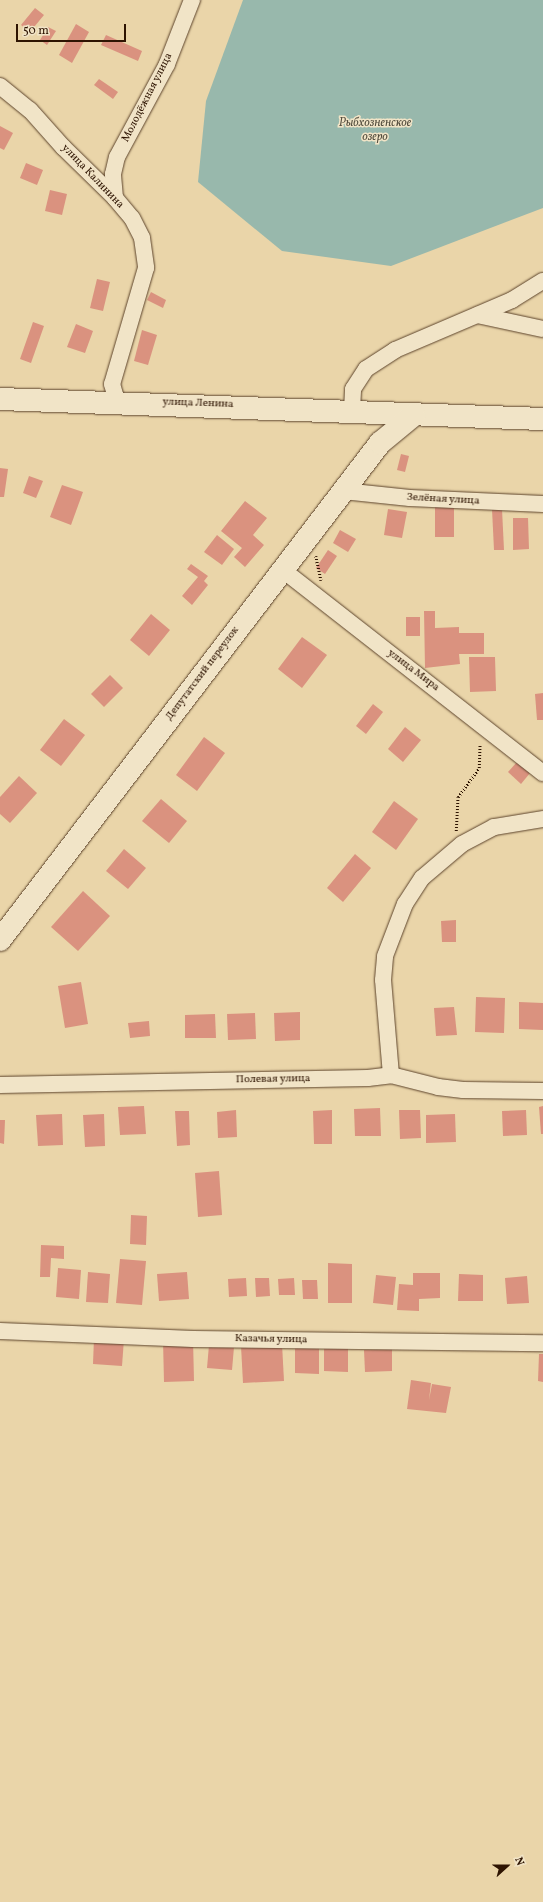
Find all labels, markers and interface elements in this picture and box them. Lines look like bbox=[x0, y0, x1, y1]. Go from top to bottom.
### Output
scale bar bbox=[18, 16, 128, 42]
text: 50 m bbox=[23, 23, 49, 39]
street label: Молодёжная улица bbox=[120, 51, 176, 145]
water label: Рыбхозненское озеро bbox=[339, 117, 411, 145]
street label: улица Калинина bbox=[58, 142, 126, 212]
street label: улица Ленина bbox=[162, 396, 234, 412]
street label: Зелёная улица bbox=[406, 491, 480, 509]
street label: Депутатский переулок bbox=[163, 624, 243, 724]
street label: улица Мира bbox=[384, 647, 442, 695]
street label: Полевая улица bbox=[235, 1073, 311, 1087]
street label: Казачья улица bbox=[235, 1333, 307, 1347]
north arrow bbox=[487, 1846, 527, 1886]
text: N bbox=[510, 1855, 527, 1868]

